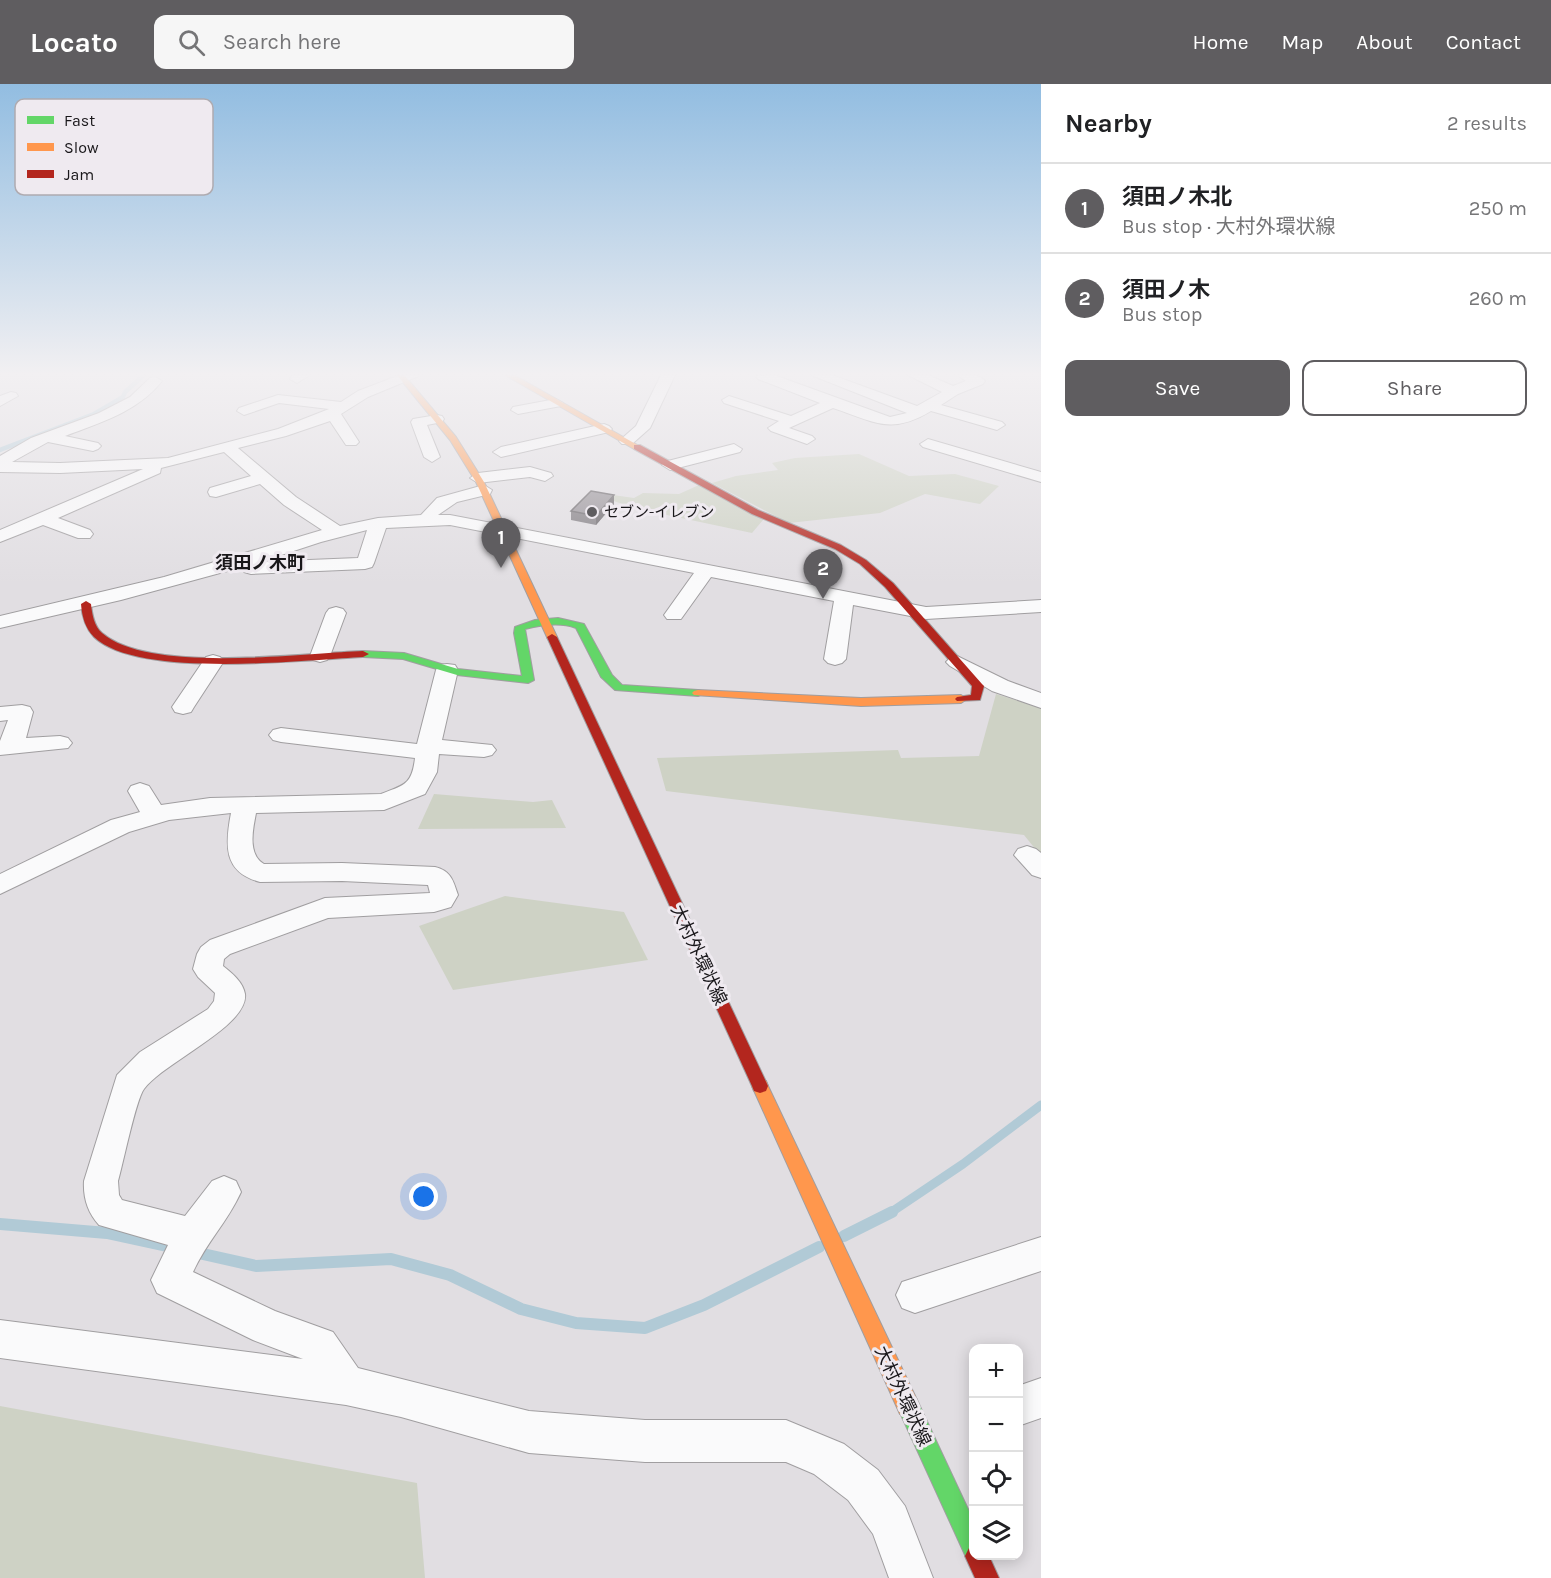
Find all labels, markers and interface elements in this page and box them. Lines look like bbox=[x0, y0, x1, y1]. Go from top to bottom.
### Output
search box bbox=[154, 15, 574, 69]
text: Locato bbox=[30, 26, 118, 59]
icon: search bbox=[175, 26, 208, 59]
text: Search here bbox=[223, 29, 341, 55]
text: Home bbox=[1193, 30, 1249, 54]
text: Map bbox=[1282, 30, 1323, 54]
text: About bbox=[1356, 30, 1413, 54]
text: Contact bbox=[1446, 30, 1521, 54]
legend bbox=[15, 99, 213, 195]
text: Nearby bbox=[1065, 108, 1152, 139]
text: Fast bbox=[64, 111, 95, 130]
text: 2 results bbox=[1447, 112, 1527, 135]
text: Slow bbox=[64, 138, 99, 157]
text: Jam bbox=[64, 165, 94, 184]
text: 須田ノ木北 bbox=[1122, 184, 1232, 210]
text: 1 bbox=[1081, 197, 1088, 220]
text: 250 m bbox=[1469, 197, 1527, 220]
text: Bus stop · 大村外環状線 bbox=[1122, 215, 1336, 238]
text: 須田ノ木 bbox=[1122, 277, 1210, 303]
text: 2 bbox=[1078, 287, 1091, 310]
text: 260 m bbox=[1469, 287, 1527, 310]
text: Bus stop bbox=[1122, 303, 1202, 326]
button: Save bbox=[1065, 360, 1290, 416]
button: Share bbox=[1302, 360, 1527, 416]
place label: セブン-イレブン bbox=[604, 503, 714, 521]
marker: セブン-イレブン bbox=[585, 505, 599, 519]
pin: 1 bbox=[482, 518, 520, 568]
pin: 2 bbox=[804, 550, 842, 599]
district label: 須田ノ木町 bbox=[215, 552, 305, 574]
street label: 大村外環状線 bbox=[666, 901, 732, 1009]
your location bbox=[409, 1182, 438, 1211]
street label: 大村外環状線 bbox=[870, 1342, 936, 1450]
map controls bbox=[969, 1344, 1023, 1560]
button: + bbox=[969, 1344, 1023, 1398]
button: − bbox=[969, 1398, 1023, 1452]
button: locate bbox=[969, 1452, 1023, 1506]
button: layers bbox=[969, 1506, 1023, 1560]

